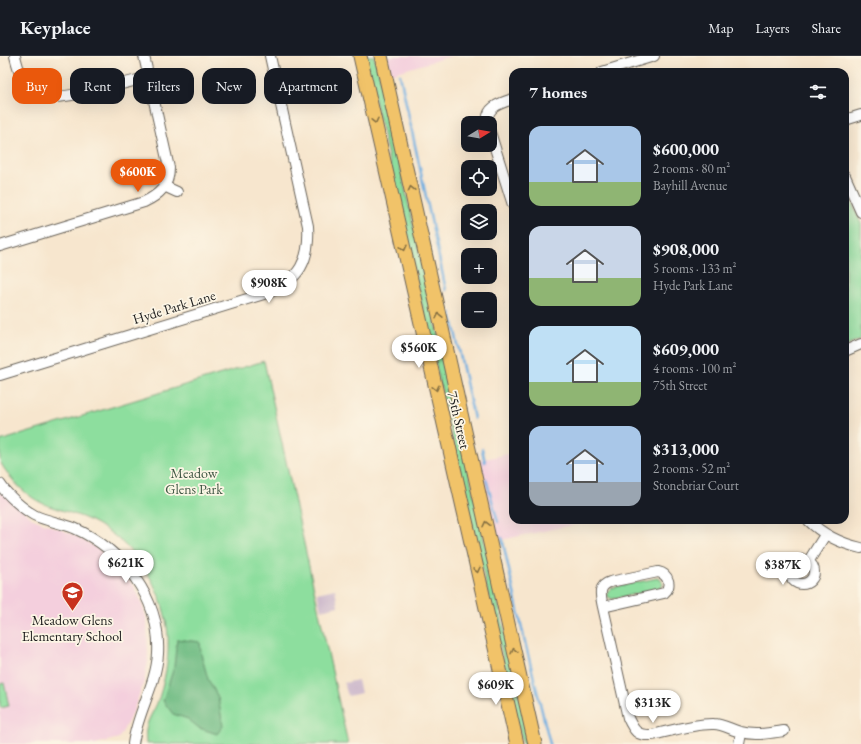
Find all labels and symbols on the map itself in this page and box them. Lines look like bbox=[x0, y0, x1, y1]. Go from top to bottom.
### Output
north arrow bbox=[461, 116, 497, 152]
one-way arrow bbox=[370, 118, 378, 124]
pin: $600K bbox=[110, 159, 166, 193]
one-way arrow bbox=[407, 186, 415, 192]
one-way arrow bbox=[399, 245, 407, 251]
pin: $908K bbox=[241, 270, 297, 304]
street label: Hyde Park Lane bbox=[130, 286, 218, 328]
one-way arrow bbox=[436, 312, 444, 319]
pin: $560K bbox=[391, 335, 447, 369]
one-way arrow bbox=[431, 385, 439, 392]
street label: 75th Street bbox=[444, 389, 474, 451]
park label: Meadow Glens Park bbox=[165, 464, 223, 498]
one-way arrow bbox=[482, 521, 490, 528]
pin: $621K bbox=[98, 550, 154, 584]
pin: $387K bbox=[755, 552, 811, 586]
one-way arrow bbox=[473, 567, 481, 573]
school or university icon: Meadow Glens Elementary School bbox=[59, 579, 85, 612]
place label: Meadow Glens Elementary School bbox=[22, 611, 123, 645]
one-way arrow bbox=[511, 648, 519, 654]
pin: $609K bbox=[468, 672, 524, 706]
pin: $313K bbox=[625, 690, 681, 724]

